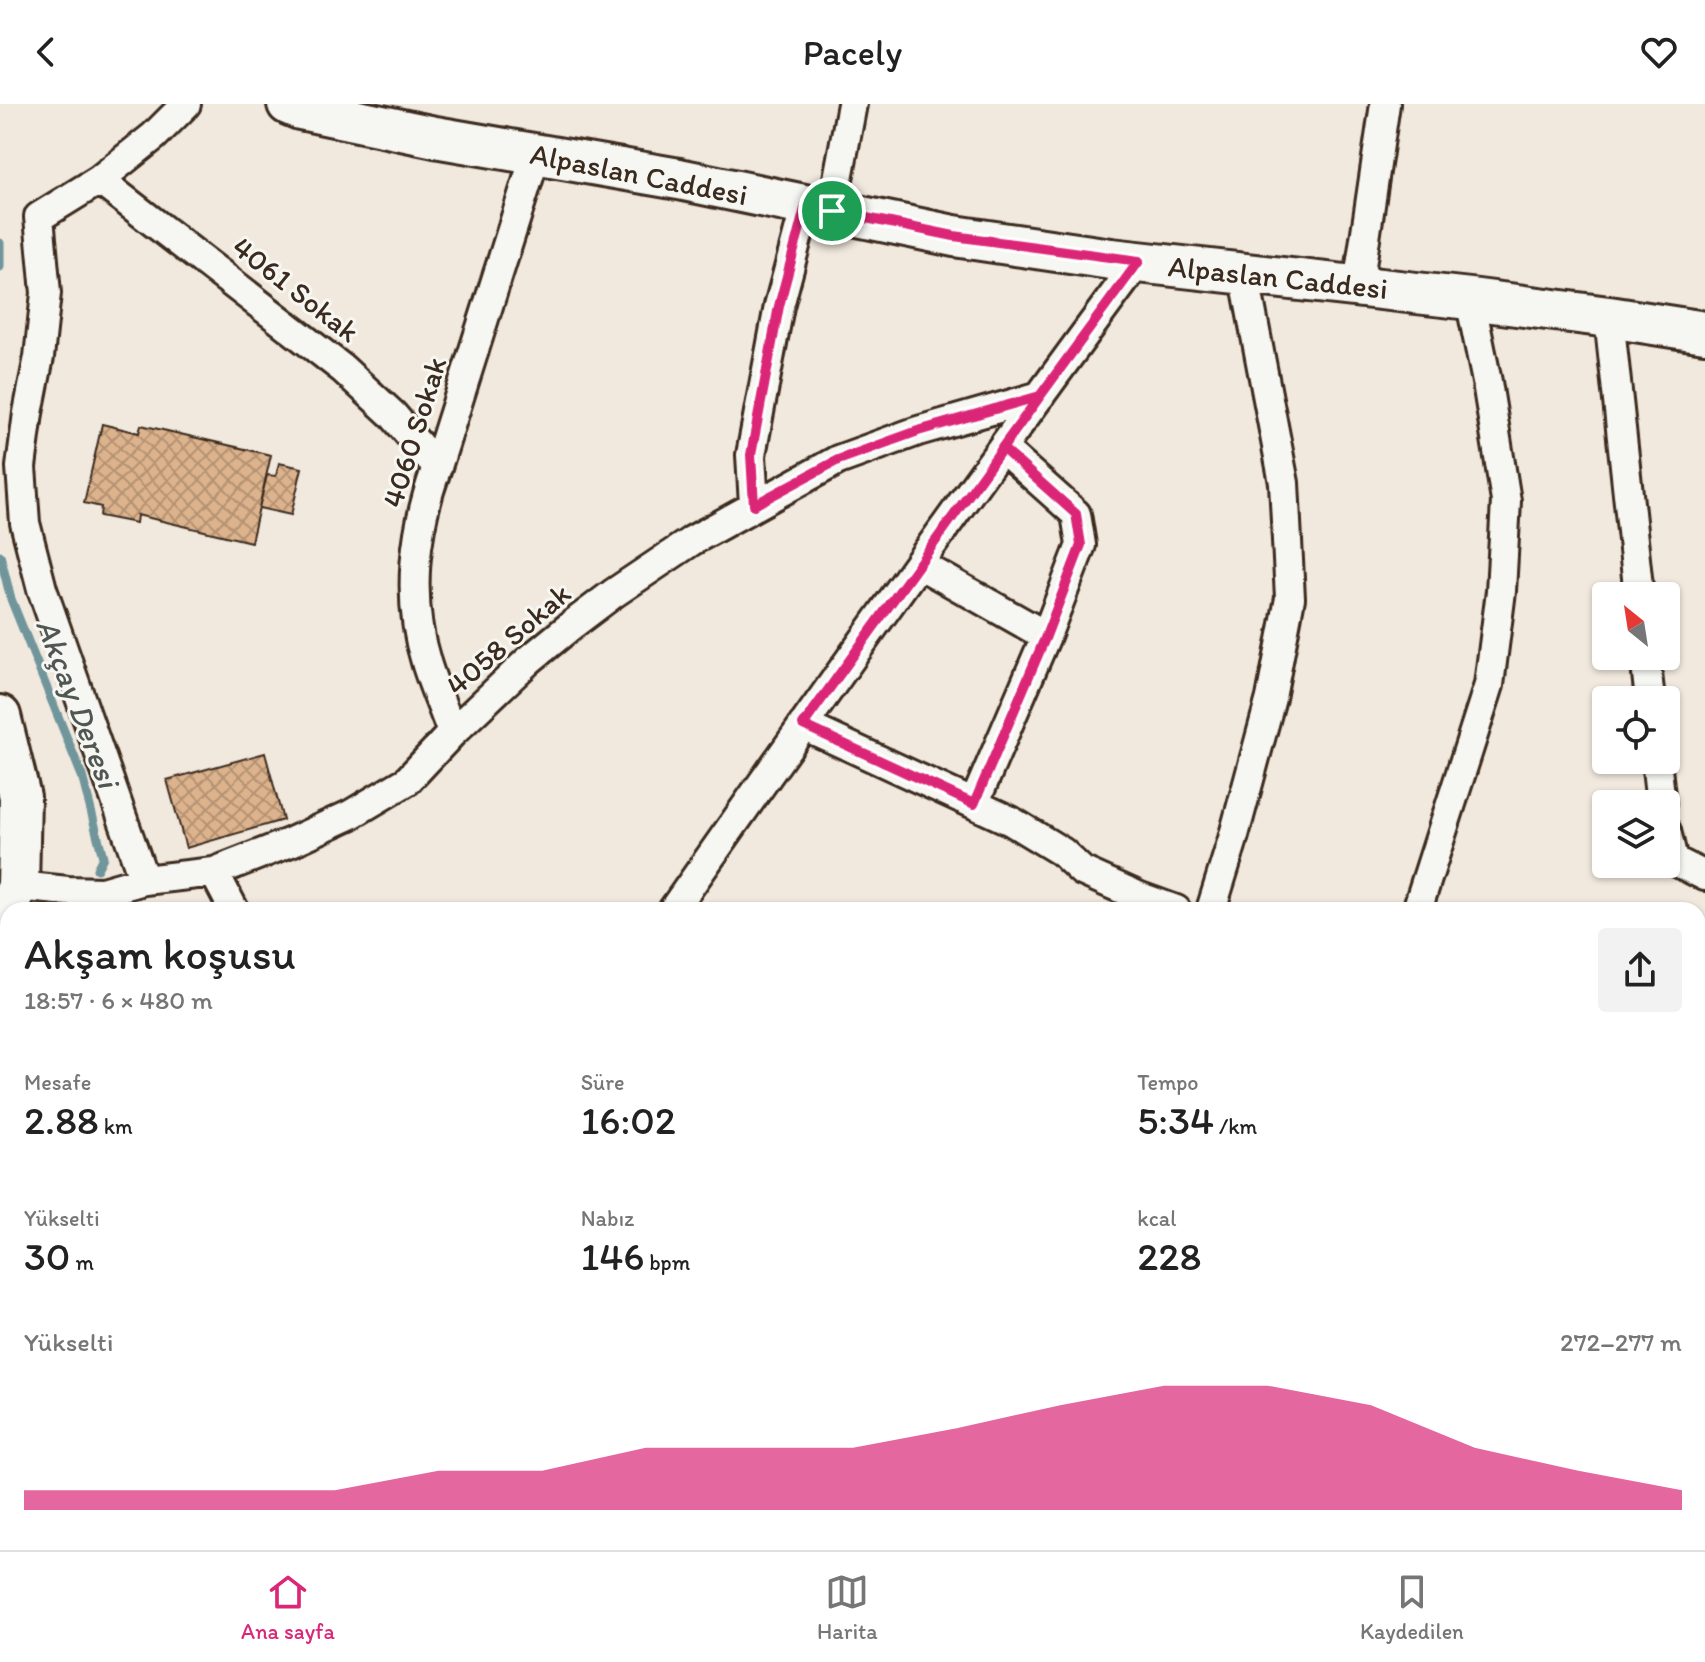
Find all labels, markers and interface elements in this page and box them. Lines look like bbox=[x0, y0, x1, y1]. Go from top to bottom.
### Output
icon: back bbox=[24, 30, 68, 74]
icon: heart bbox=[1637, 30, 1681, 74]
text: Pacely bbox=[803, 31, 902, 74]
street label: Alpaslan Caddesi bbox=[527, 135, 751, 213]
pin bbox=[798, 177, 866, 245]
icon: arrive bbox=[810, 189, 854, 233]
street label: 4061 Sokak bbox=[225, 228, 367, 350]
street label: Alpaslan Caddesi bbox=[1166, 247, 1390, 307]
street label: 4060 Sokak bbox=[374, 352, 454, 512]
street label: 4058 Sokak bbox=[438, 575, 578, 703]
north arrow bbox=[1592, 582, 1680, 670]
map controls bbox=[1592, 582, 1680, 878]
water label: Akçay Deresi bbox=[28, 613, 129, 795]
button: locate bbox=[1592, 686, 1680, 774]
button: layers bbox=[1592, 790, 1680, 878]
text: Akşam koşusu bbox=[24, 927, 296, 980]
button: share bbox=[1598, 928, 1682, 1012]
text: 18:57 · 6 × 480 m bbox=[24, 984, 213, 1016]
text: Mesafe bbox=[24, 1069, 91, 1096]
text: Süre bbox=[581, 1069, 624, 1096]
text: Tempo bbox=[1137, 1069, 1199, 1096]
text: 2.88 bbox=[24, 1096, 99, 1144]
text: 16:02 bbox=[581, 1096, 676, 1144]
text: 5:34 bbox=[1137, 1096, 1214, 1144]
text: km bbox=[99, 1113, 133, 1140]
text: /km bbox=[1214, 1113, 1257, 1140]
text: Yükselti bbox=[24, 1205, 100, 1232]
text: Nabız bbox=[581, 1205, 634, 1232]
text: kcal bbox=[1137, 1205, 1176, 1232]
text: 30 bbox=[24, 1232, 70, 1280]
text: 146 bbox=[581, 1232, 644, 1280]
text: 228 bbox=[1137, 1232, 1201, 1280]
text: m bbox=[70, 1249, 94, 1276]
text: bpm bbox=[644, 1249, 690, 1276]
text: Yükselti bbox=[24, 1326, 113, 1358]
text: 272–277 m bbox=[1560, 1326, 1682, 1358]
tab: Ana sayfa bbox=[241, 1570, 335, 1645]
tab: Harita bbox=[817, 1570, 878, 1645]
tab: Kaydedilen bbox=[1360, 1570, 1464, 1645]

